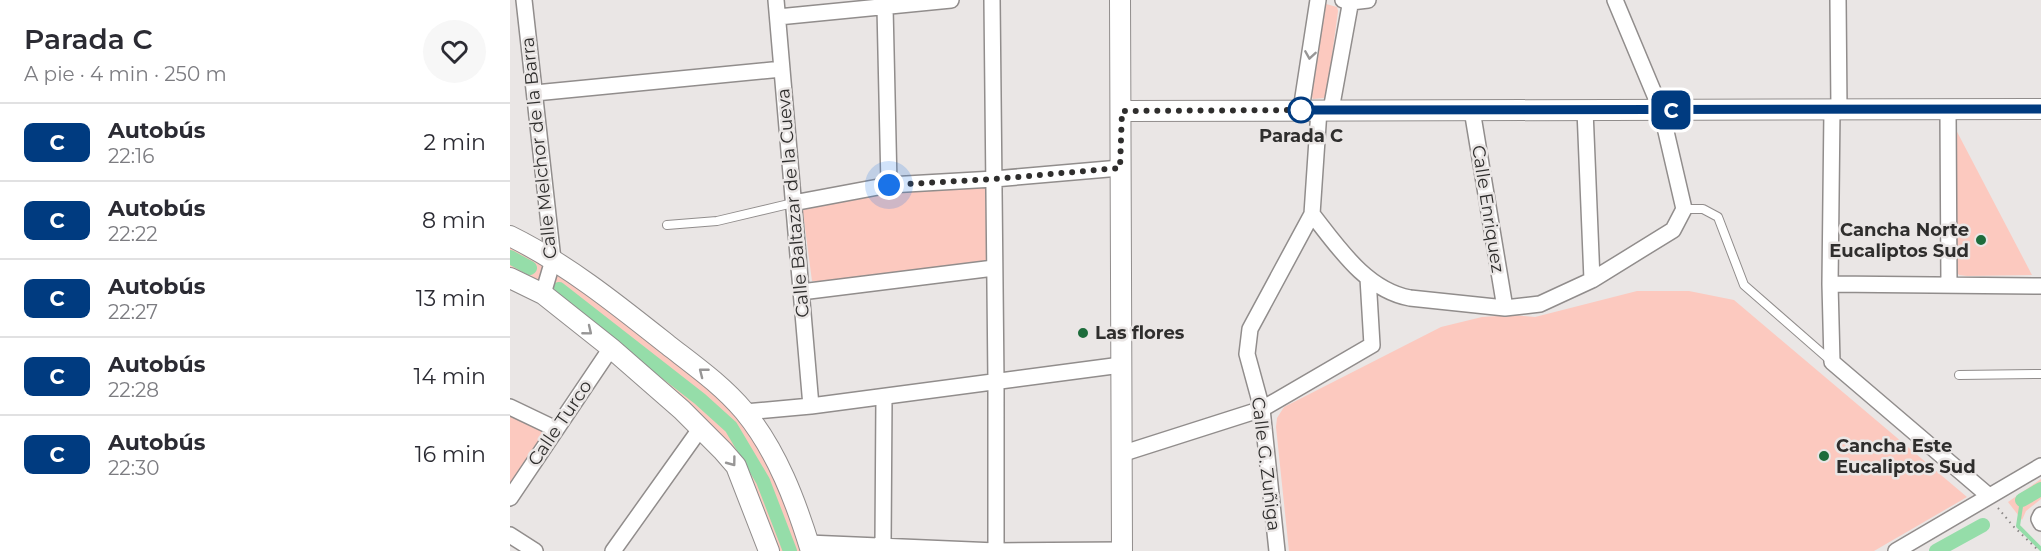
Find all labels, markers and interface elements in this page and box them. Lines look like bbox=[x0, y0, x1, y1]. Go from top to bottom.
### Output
button: heart bbox=[423, 20, 486, 83]
text: Parada C bbox=[24, 22, 153, 56]
street label: Calle Melchor de la Barra bbox=[516, 36, 562, 260]
one-way arrow bbox=[1304, 50, 1316, 60]
text: A pie · 4 min · 250 m bbox=[24, 62, 227, 86]
street label: Calle Baltazar de la Cueva bbox=[772, 88, 814, 318]
line badge: C bbox=[1652, 90, 1690, 130]
marker: Parada C bbox=[1288, 97, 1314, 123]
text: C bbox=[1663, 98, 1679, 123]
text: Autobús bbox=[108, 117, 205, 144]
place label: Parada C bbox=[1259, 125, 1343, 147]
text: 2 min bbox=[424, 129, 486, 156]
text: C bbox=[49, 130, 65, 155]
text: 22:16 bbox=[108, 144, 154, 168]
street label: Calle Enriquez bbox=[1467, 144, 1509, 274]
your location bbox=[874, 170, 904, 200]
text: Autobús bbox=[108, 195, 205, 222]
text: 8 min bbox=[422, 207, 486, 234]
text: C bbox=[49, 208, 65, 233]
place label: Cancha Norte Eucaliptos Sud bbox=[1829, 219, 1969, 262]
text: 22:22 bbox=[108, 222, 158, 246]
marker: Cancha Norte Eucaliptos Sud bbox=[1974, 233, 1988, 247]
text: Autobús bbox=[108, 273, 205, 300]
text: 13 min bbox=[416, 285, 486, 312]
text: C bbox=[49, 286, 65, 311]
text: 22:27 bbox=[108, 300, 158, 324]
place label: Las flores bbox=[1095, 322, 1185, 344]
one-way arrow bbox=[582, 323, 593, 334]
marker: Las flores bbox=[1076, 326, 1090, 340]
text: Autobús bbox=[108, 351, 205, 378]
text: 14 min bbox=[414, 363, 486, 390]
text: C bbox=[49, 364, 65, 389]
one-way arrow bbox=[699, 369, 710, 380]
street label: Calle Turco bbox=[523, 376, 597, 470]
text: 22:28 bbox=[108, 378, 159, 402]
street label: Calle G. Zuñiga bbox=[1247, 396, 1285, 532]
text: Autobús bbox=[108, 429, 205, 456]
place label: Cancha Este Eucaliptos Sud bbox=[1836, 435, 1976, 478]
text: 16 min bbox=[415, 441, 486, 468]
text: C bbox=[49, 442, 65, 467]
marker: Cancha Este Eucaliptos Sud bbox=[1817, 449, 1831, 463]
text: 22:30 bbox=[108, 456, 159, 480]
one-way arrow bbox=[724, 456, 735, 467]

